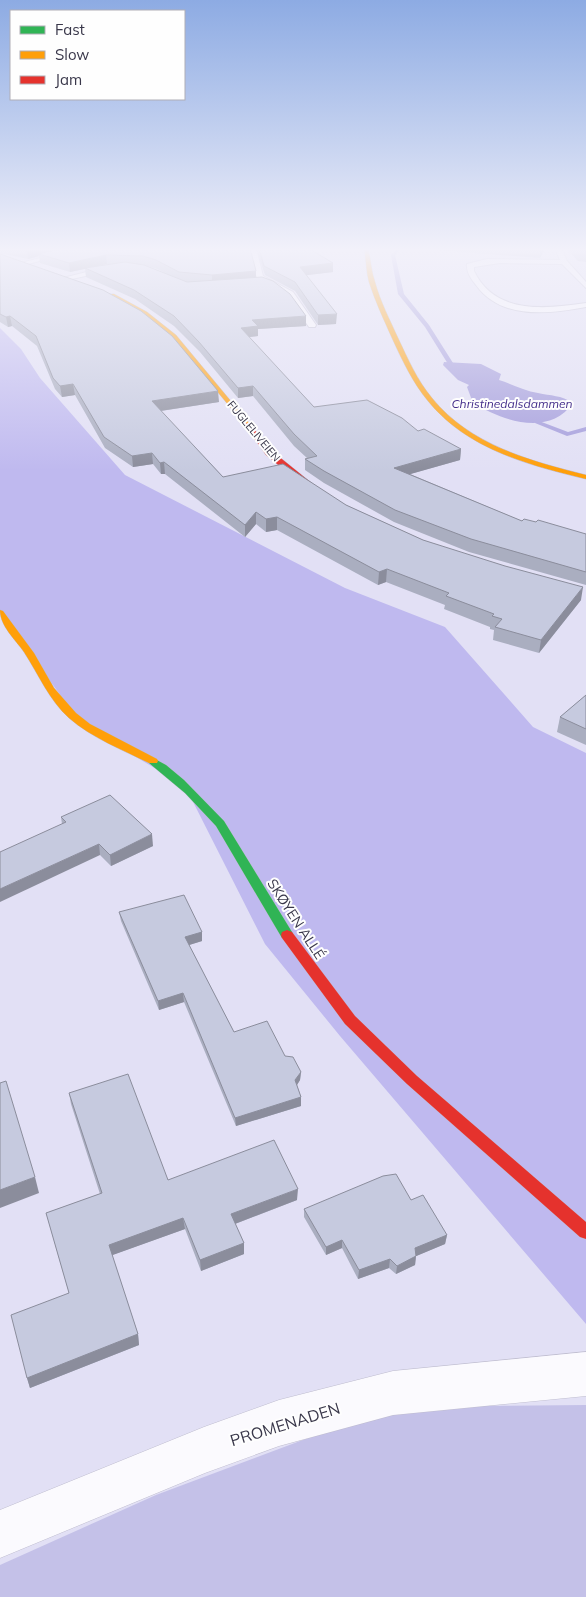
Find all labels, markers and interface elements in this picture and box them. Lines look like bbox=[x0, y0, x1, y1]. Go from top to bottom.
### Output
legend bbox=[10, 10, 185, 100]
text: Fast bbox=[55, 20, 85, 39]
text: Slow bbox=[55, 45, 89, 64]
text: Jam bbox=[55, 70, 82, 89]
water label: Christinedalsdammen bbox=[451, 396, 573, 411]
street label: FUGLELIVEIEN bbox=[224, 398, 284, 464]
street label: SKØYEN ALLÉ bbox=[263, 875, 329, 963]
street label: PROMENADEN bbox=[228, 1398, 342, 1450]

